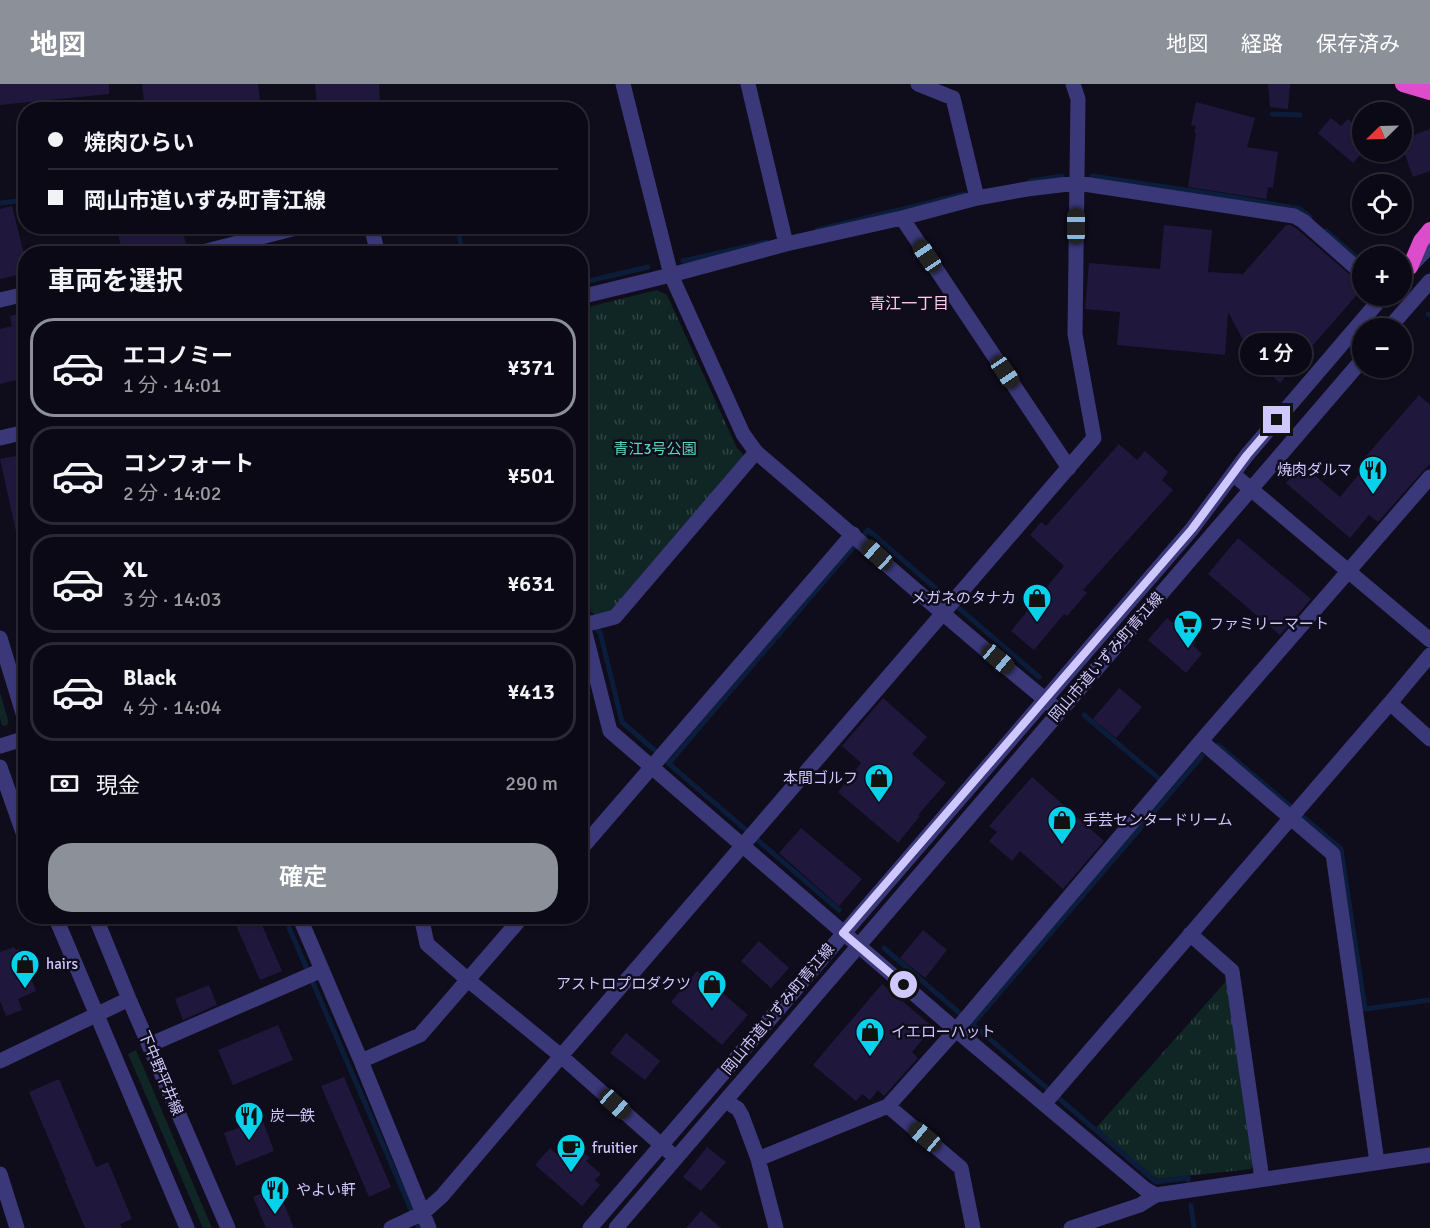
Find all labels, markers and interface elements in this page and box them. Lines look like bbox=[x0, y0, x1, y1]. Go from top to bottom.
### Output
text: 地図 bbox=[30, 28, 86, 62]
text: 地図 bbox=[1166, 31, 1208, 57]
text: 経路 bbox=[1241, 31, 1283, 57]
text: 保存済み bbox=[1316, 31, 1400, 57]
north arrow bbox=[1352, 102, 1412, 162]
map controls bbox=[1352, 102, 1412, 378]
text: 焼肉ひらい bbox=[84, 129, 194, 156]
button: locate bbox=[1352, 174, 1412, 234]
text: 岡山市道いずみ町青江線 bbox=[84, 187, 326, 214]
car bbox=[1067, 208, 1085, 244]
car bbox=[909, 236, 945, 276]
button: + bbox=[1352, 246, 1412, 306]
text: 車両を選択 bbox=[48, 265, 183, 298]
district label: 青江一丁目 bbox=[869, 294, 949, 314]
button: − bbox=[1352, 318, 1412, 378]
callout: 1 分 bbox=[1241, 333, 1313, 375]
icon: car bbox=[51, 341, 105, 395]
text: 1 分 bbox=[1258, 341, 1294, 366]
text: エコノミー bbox=[123, 342, 233, 369]
car bbox=[987, 352, 1023, 392]
text: ¥371 bbox=[507, 354, 555, 381]
text: 1 分 · 14:01 bbox=[123, 373, 222, 398]
route end bbox=[1263, 406, 1290, 433]
park label: 青江3号公園 bbox=[613, 440, 697, 458]
icon: car bbox=[51, 449, 105, 503]
text: コンフォート bbox=[123, 450, 254, 477]
restaurant icon: 焼肉ダルマ bbox=[1357, 454, 1389, 496]
place label: 焼肉ダルマ bbox=[1277, 461, 1352, 479]
text: ¥501 bbox=[507, 462, 555, 489]
text: 2 分 · 14:02 bbox=[123, 481, 222, 506]
car bbox=[858, 536, 896, 574]
text: XL bbox=[123, 556, 148, 583]
icon: car bbox=[51, 557, 105, 611]
text: ¥631 bbox=[507, 570, 555, 597]
shop icon: メガネのタナカ bbox=[1021, 582, 1053, 624]
text: 3 分 · 14:03 bbox=[123, 587, 222, 612]
place label: メガネのタナカ bbox=[911, 589, 1016, 607]
street label: 岡山市道いずみ町青江線 bbox=[1045, 589, 1167, 725]
supermarket icon: ファミリーマート bbox=[1172, 608, 1204, 650]
place label: ファミリーマート bbox=[1209, 615, 1329, 633]
car bbox=[978, 641, 1018, 677]
text: Black bbox=[123, 664, 177, 691]
icon: car bbox=[51, 665, 105, 719]
text: ¥413 bbox=[507, 678, 555, 705]
text: 4 分 · 14:04 bbox=[123, 695, 222, 720]
shop icon: 本間ゴルフ bbox=[863, 762, 895, 804]
icon: cash bbox=[48, 767, 81, 800]
place label: 本間ゴルフ bbox=[783, 769, 858, 787]
text: 290 m bbox=[505, 771, 558, 796]
text: 現金 bbox=[96, 772, 140, 799]
shop icon: 手芸センタードリーム bbox=[1046, 804, 1078, 846]
place label: 手芸センタードリーム bbox=[1083, 811, 1233, 829]
button: 確定 bbox=[48, 843, 558, 912]
street label: 岡山市道いずみ町青江線 bbox=[718, 940, 838, 1078]
shop icon: hairs bbox=[9, 948, 41, 990]
place label: hairs bbox=[46, 955, 78, 973]
shop icon: アストロプロダクツ bbox=[696, 968, 728, 1010]
route start bbox=[890, 971, 917, 998]
place label: アストロプロダクツ bbox=[556, 975, 691, 993]
shop icon: イエローハット bbox=[854, 1016, 886, 1058]
place label: イエローハット bbox=[891, 1023, 996, 1041]
street label: 下中野平井線 bbox=[135, 1028, 187, 1118]
car bbox=[596, 1085, 634, 1123]
restaurant icon: 炭一鉄 bbox=[233, 1100, 265, 1142]
place label: 炭一鉄 bbox=[270, 1107, 315, 1125]
car bbox=[905, 1119, 945, 1155]
cafe icon: fruitier bbox=[555, 1132, 587, 1174]
place label: fruitier bbox=[592, 1139, 638, 1157]
restaurant icon: やよい軒 bbox=[259, 1174, 291, 1216]
place label: やよい軒 bbox=[296, 1181, 356, 1199]

